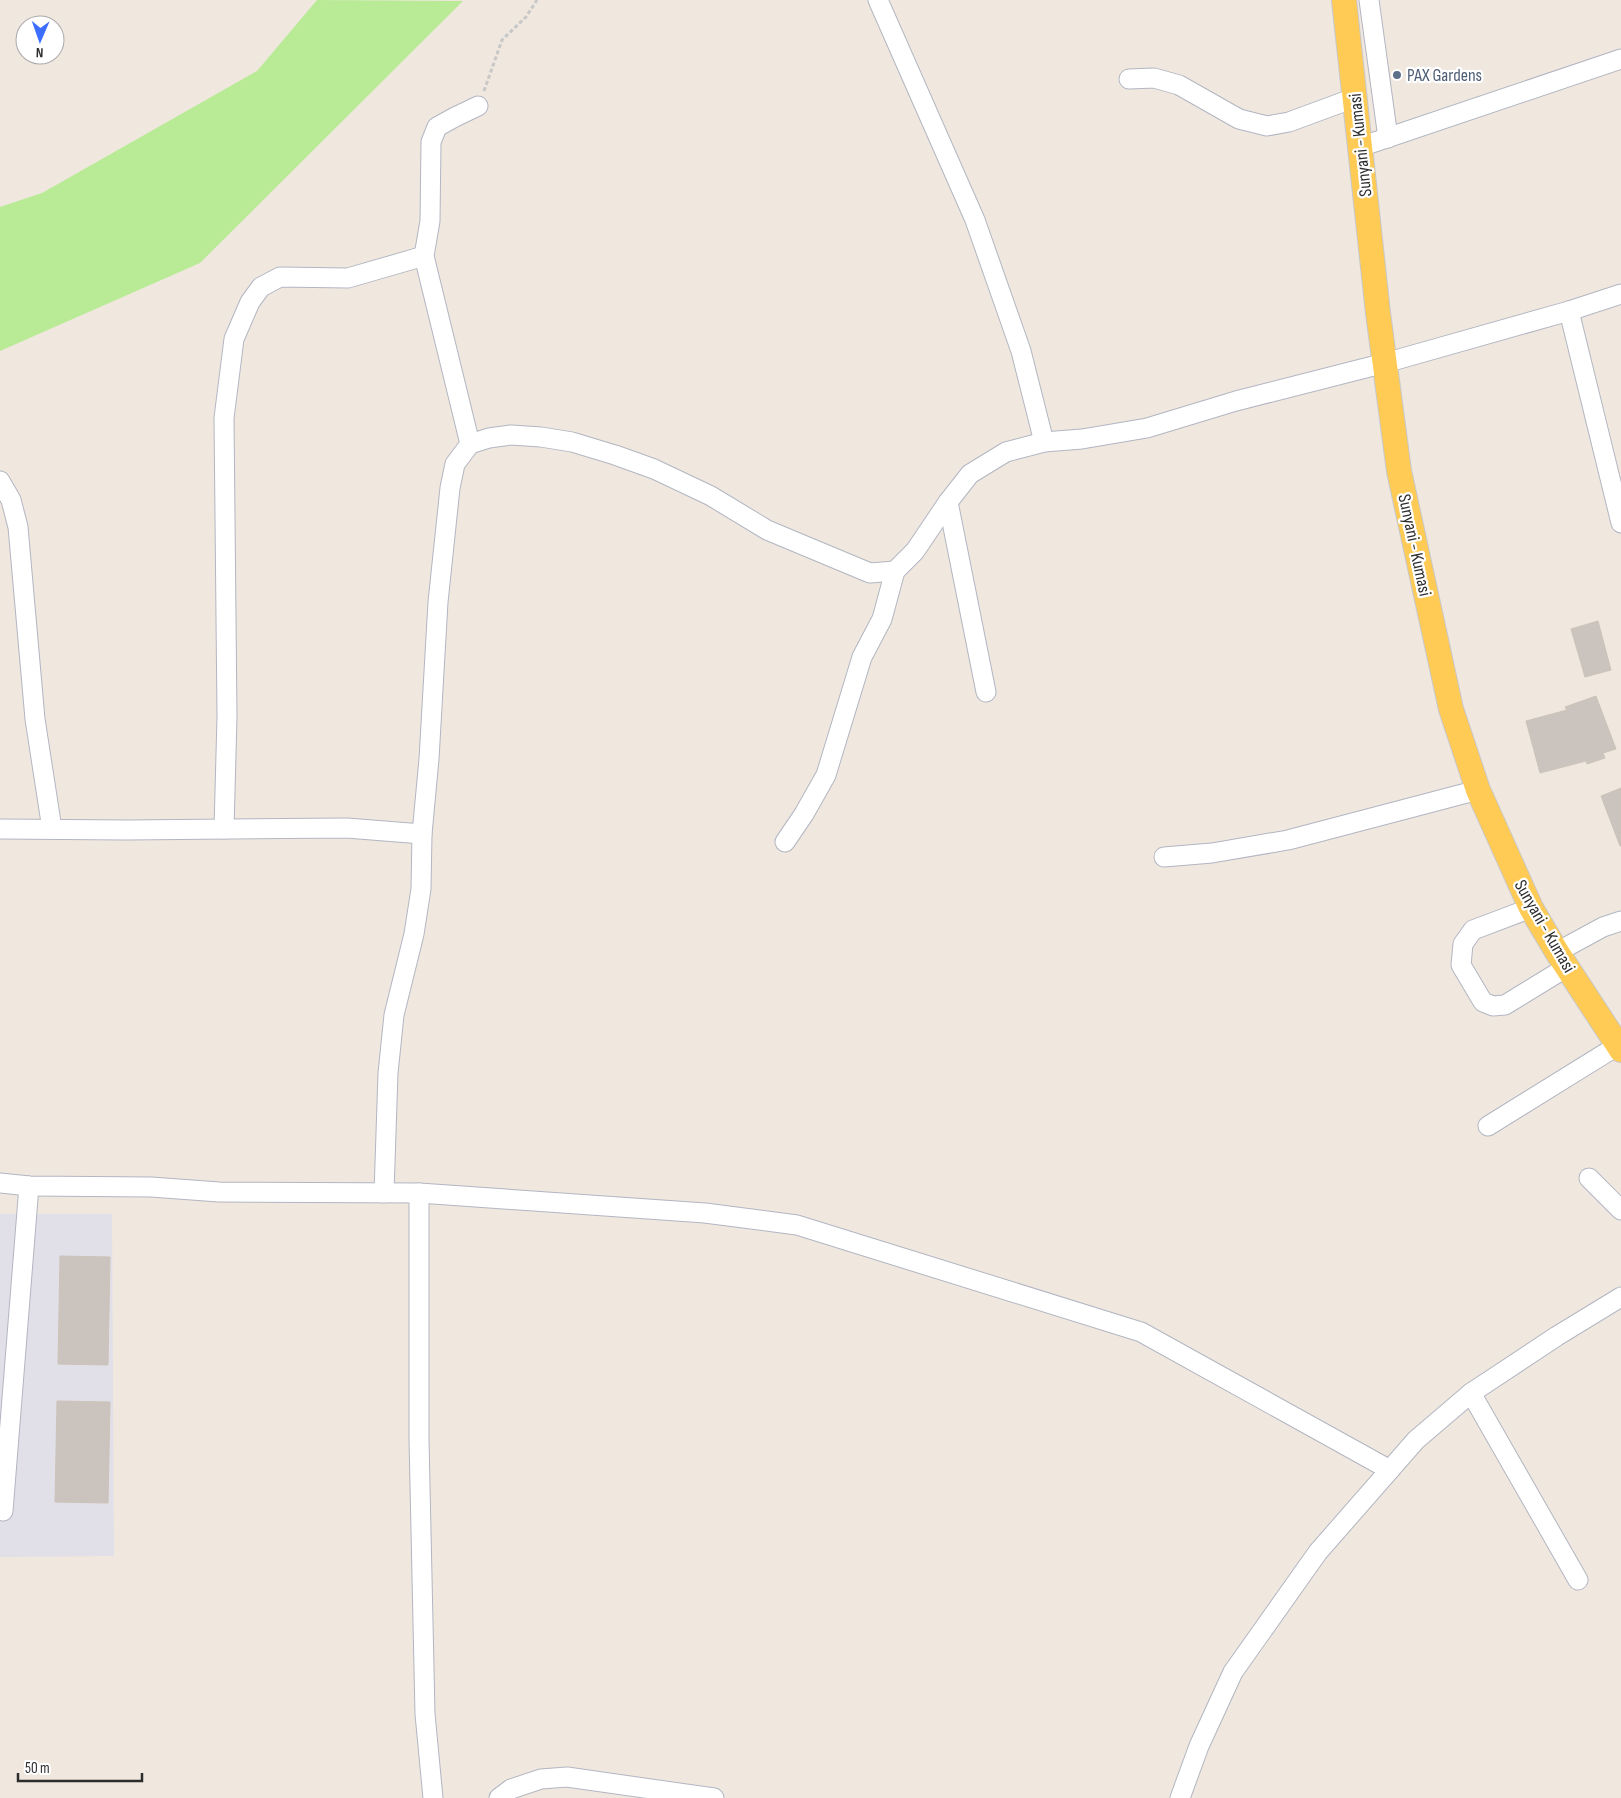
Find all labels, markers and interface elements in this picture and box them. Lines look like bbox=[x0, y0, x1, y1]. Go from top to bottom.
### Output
north arrow bbox=[15, 15, 65, 65]
text: N bbox=[36, 44, 44, 61]
place label: PAX Gardens bbox=[1407, 65, 1482, 86]
marker: PAX Gardens bbox=[1391, 69, 1403, 81]
street label: Sunyani - Kumasi bbox=[1345, 92, 1376, 198]
street label: Sunyani - Kumasi bbox=[1393, 492, 1436, 598]
street label: Sunyani - Kumasi bbox=[1510, 876, 1580, 976]
scale bar bbox=[18, 1750, 141, 1782]
text: 50 m bbox=[25, 1759, 50, 1778]

